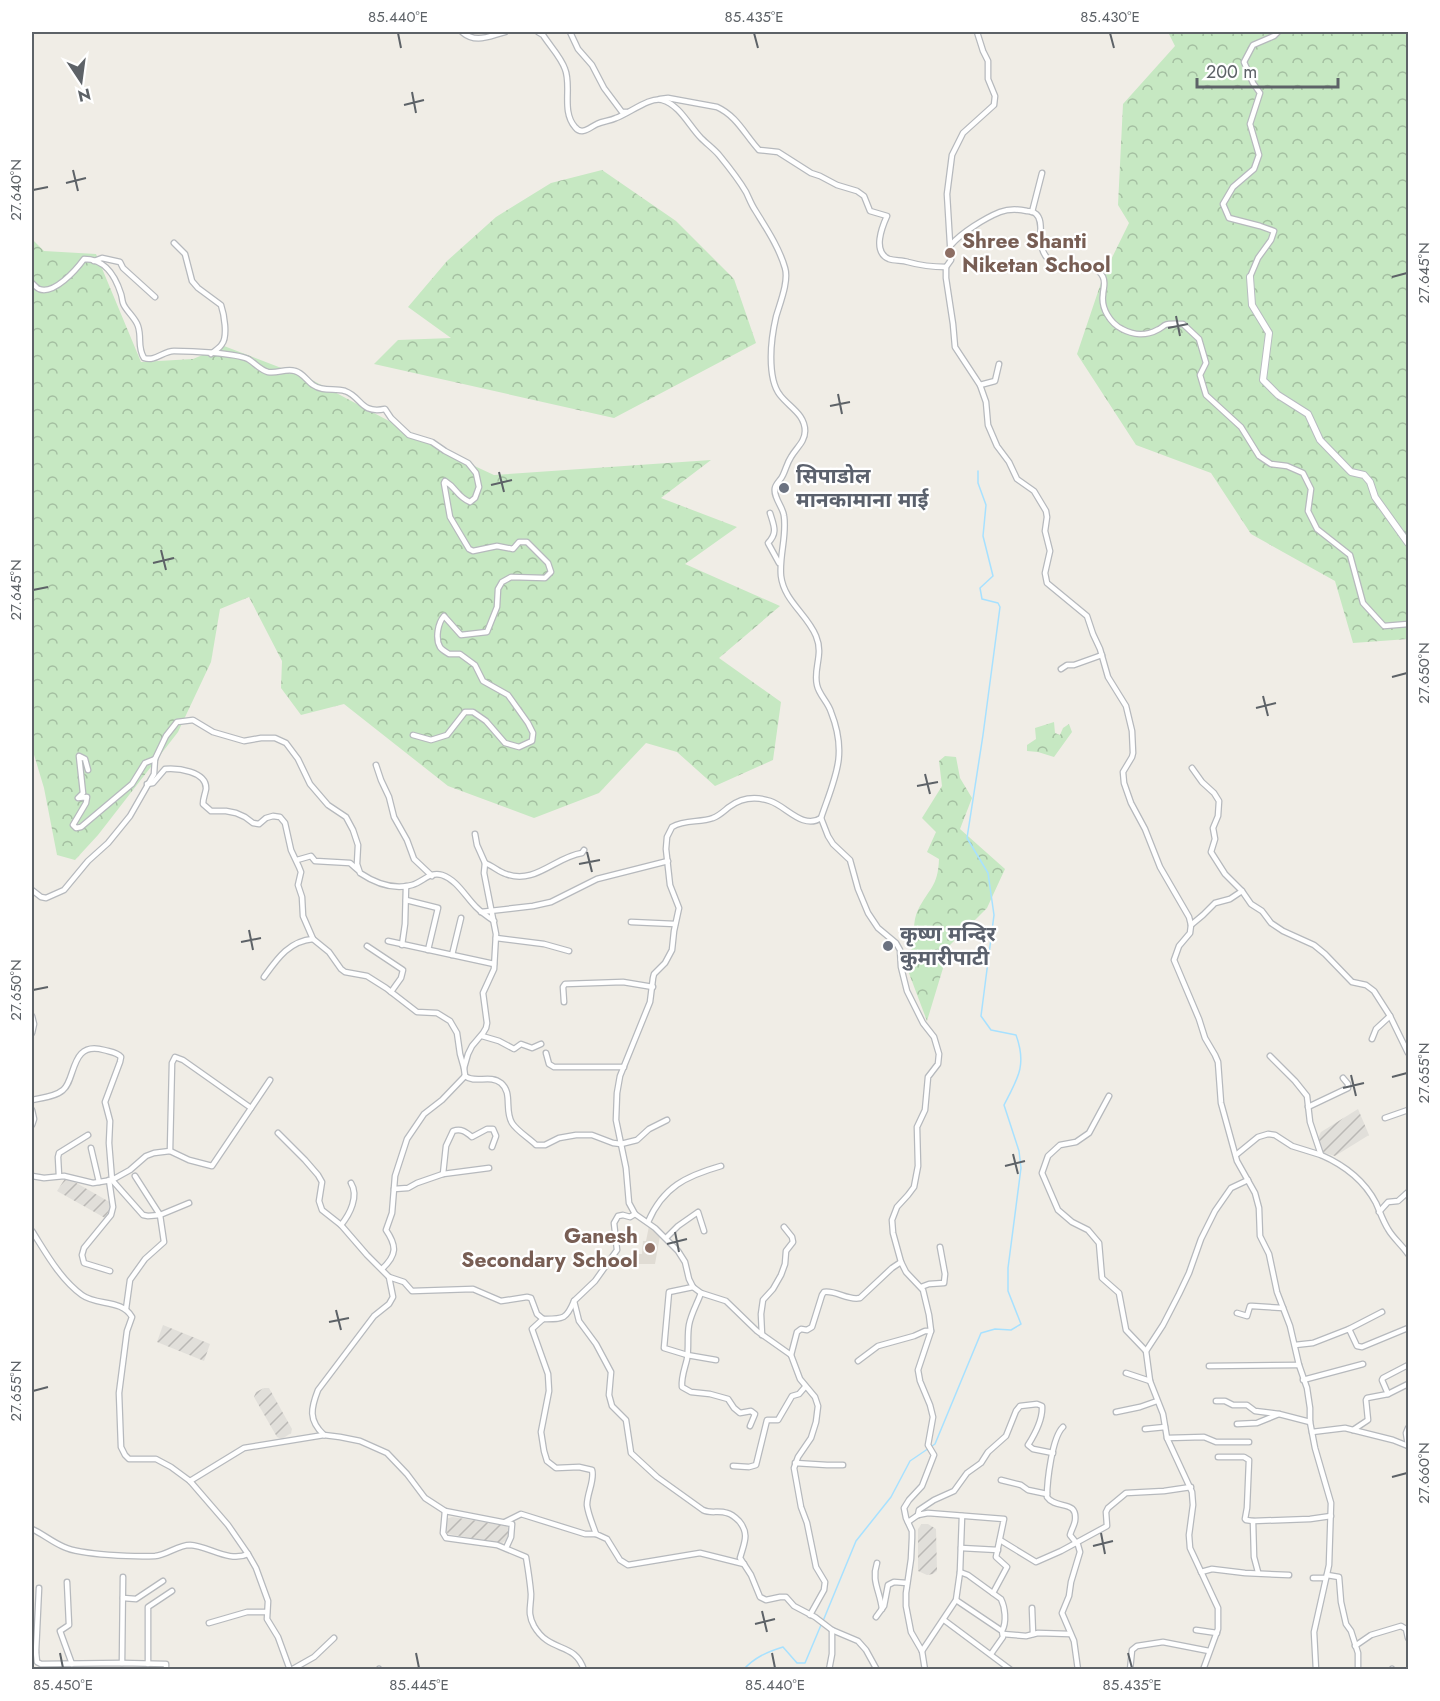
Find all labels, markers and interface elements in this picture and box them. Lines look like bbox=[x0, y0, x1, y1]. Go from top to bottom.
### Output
text: 85.440°E bbox=[368, 6, 428, 28]
text: 85.435°E bbox=[725, 6, 783, 28]
text: 85.430°E bbox=[1080, 6, 1140, 28]
north arrow bbox=[51, 51, 111, 111]
scale bar bbox=[1197, 51, 1338, 89]
text: 200 m bbox=[1206, 59, 1257, 85]
text: N bbox=[75, 82, 93, 108]
text: 27.640°N bbox=[5, 159, 27, 221]
place label: Shree Shanti Niketan School bbox=[962, 226, 1111, 280]
text: 27.645°N bbox=[1413, 242, 1435, 304]
marker: Shree Shanti Niketan School bbox=[943, 246, 957, 260]
place label: सिपाडोल मानकामाना माई bbox=[796, 461, 930, 515]
marker: सिपाडोल मानकामाना माई bbox=[777, 481, 791, 495]
text: 27.645°N bbox=[5, 559, 27, 621]
text: 27.650°N bbox=[1413, 642, 1435, 704]
place label: कृष्ण मन्दिर कुमारीपाटी bbox=[900, 919, 996, 973]
marker: कृष्ण मन्दिर कुमारीपाटी bbox=[881, 939, 895, 953]
text: 27.650°N bbox=[5, 959, 27, 1021]
text: 27.655°N bbox=[1413, 1043, 1435, 1103]
place label: Ganesh Secondary School bbox=[461, 1221, 638, 1275]
marker: Ganesh Secondary School bbox=[643, 1241, 657, 1255]
text: 27.655°N bbox=[5, 1361, 27, 1421]
text: 27.660°N bbox=[1413, 1442, 1435, 1504]
text: 85.450°E bbox=[33, 1674, 93, 1696]
text: 85.445°E bbox=[389, 1674, 449, 1696]
text: 85.440°E bbox=[745, 1674, 805, 1696]
text: 85.435°E bbox=[1103, 1674, 1161, 1696]

